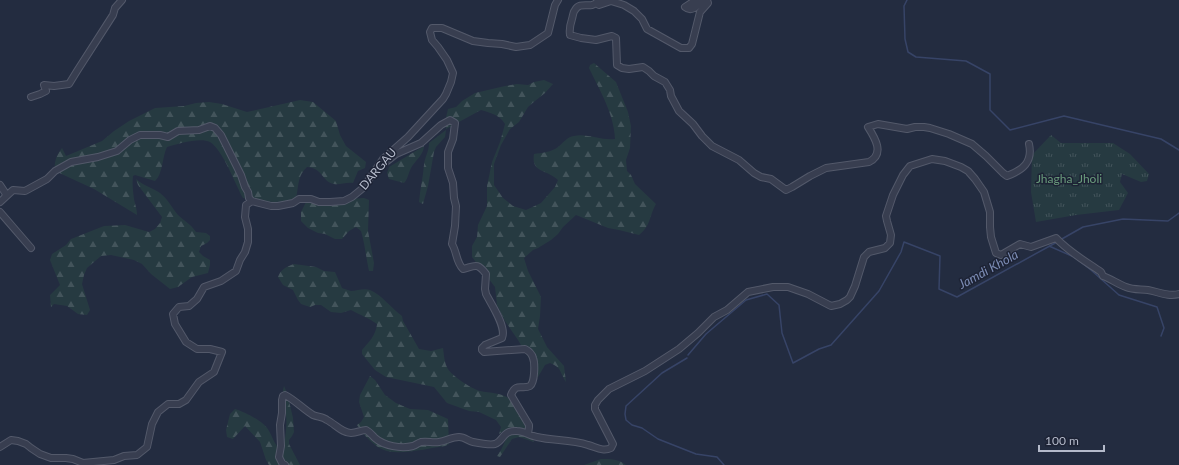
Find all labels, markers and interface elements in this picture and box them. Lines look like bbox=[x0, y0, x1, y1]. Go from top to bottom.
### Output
street label: DARGAU bbox=[356, 145, 399, 193]
park label: Jhagha_Jholi bbox=[1036, 171, 1102, 186]
water label: Jamdi Khola bbox=[954, 246, 1021, 292]
scale bar bbox=[1039, 427, 1104, 453]
text: 100 m bbox=[1045, 433, 1079, 448]

